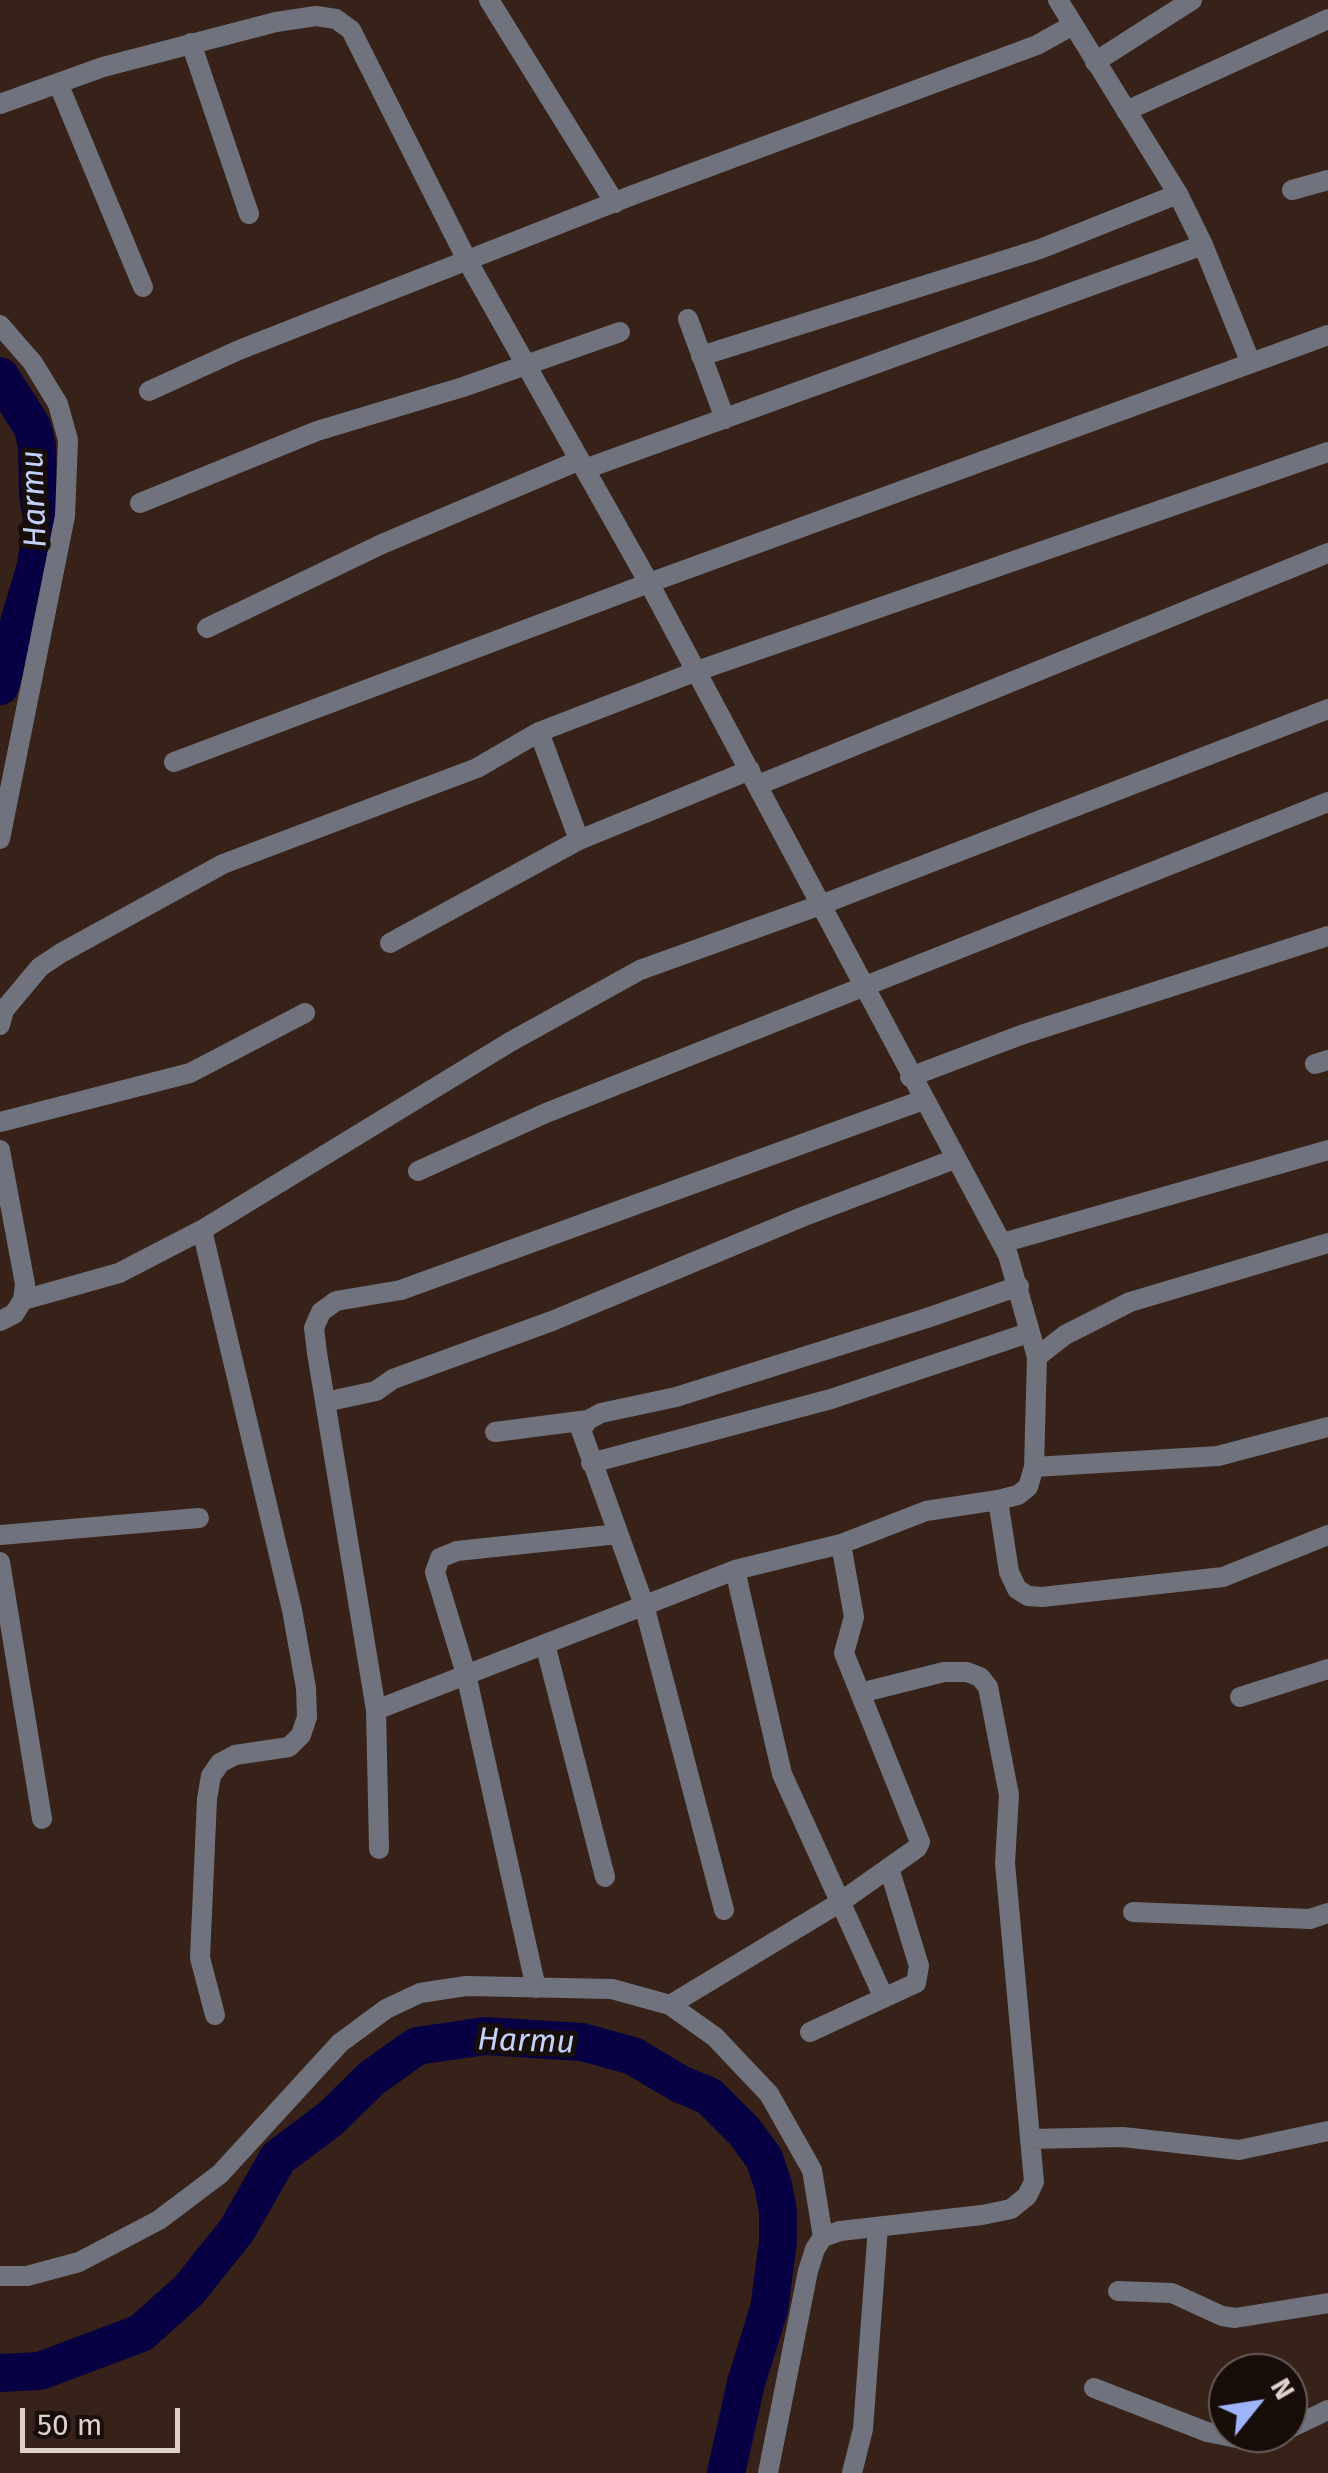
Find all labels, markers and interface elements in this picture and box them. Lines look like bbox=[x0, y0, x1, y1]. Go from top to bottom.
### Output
water label: Harmu bbox=[14, 450, 56, 548]
water label: Harmu bbox=[477, 2021, 575, 2063]
north arrow bbox=[1208, 2353, 1308, 2453]
text: N bbox=[1264, 2372, 1302, 2405]
scale bar bbox=[25, 2388, 185, 2450]
text: 50 m bbox=[37, 2407, 102, 2443]

